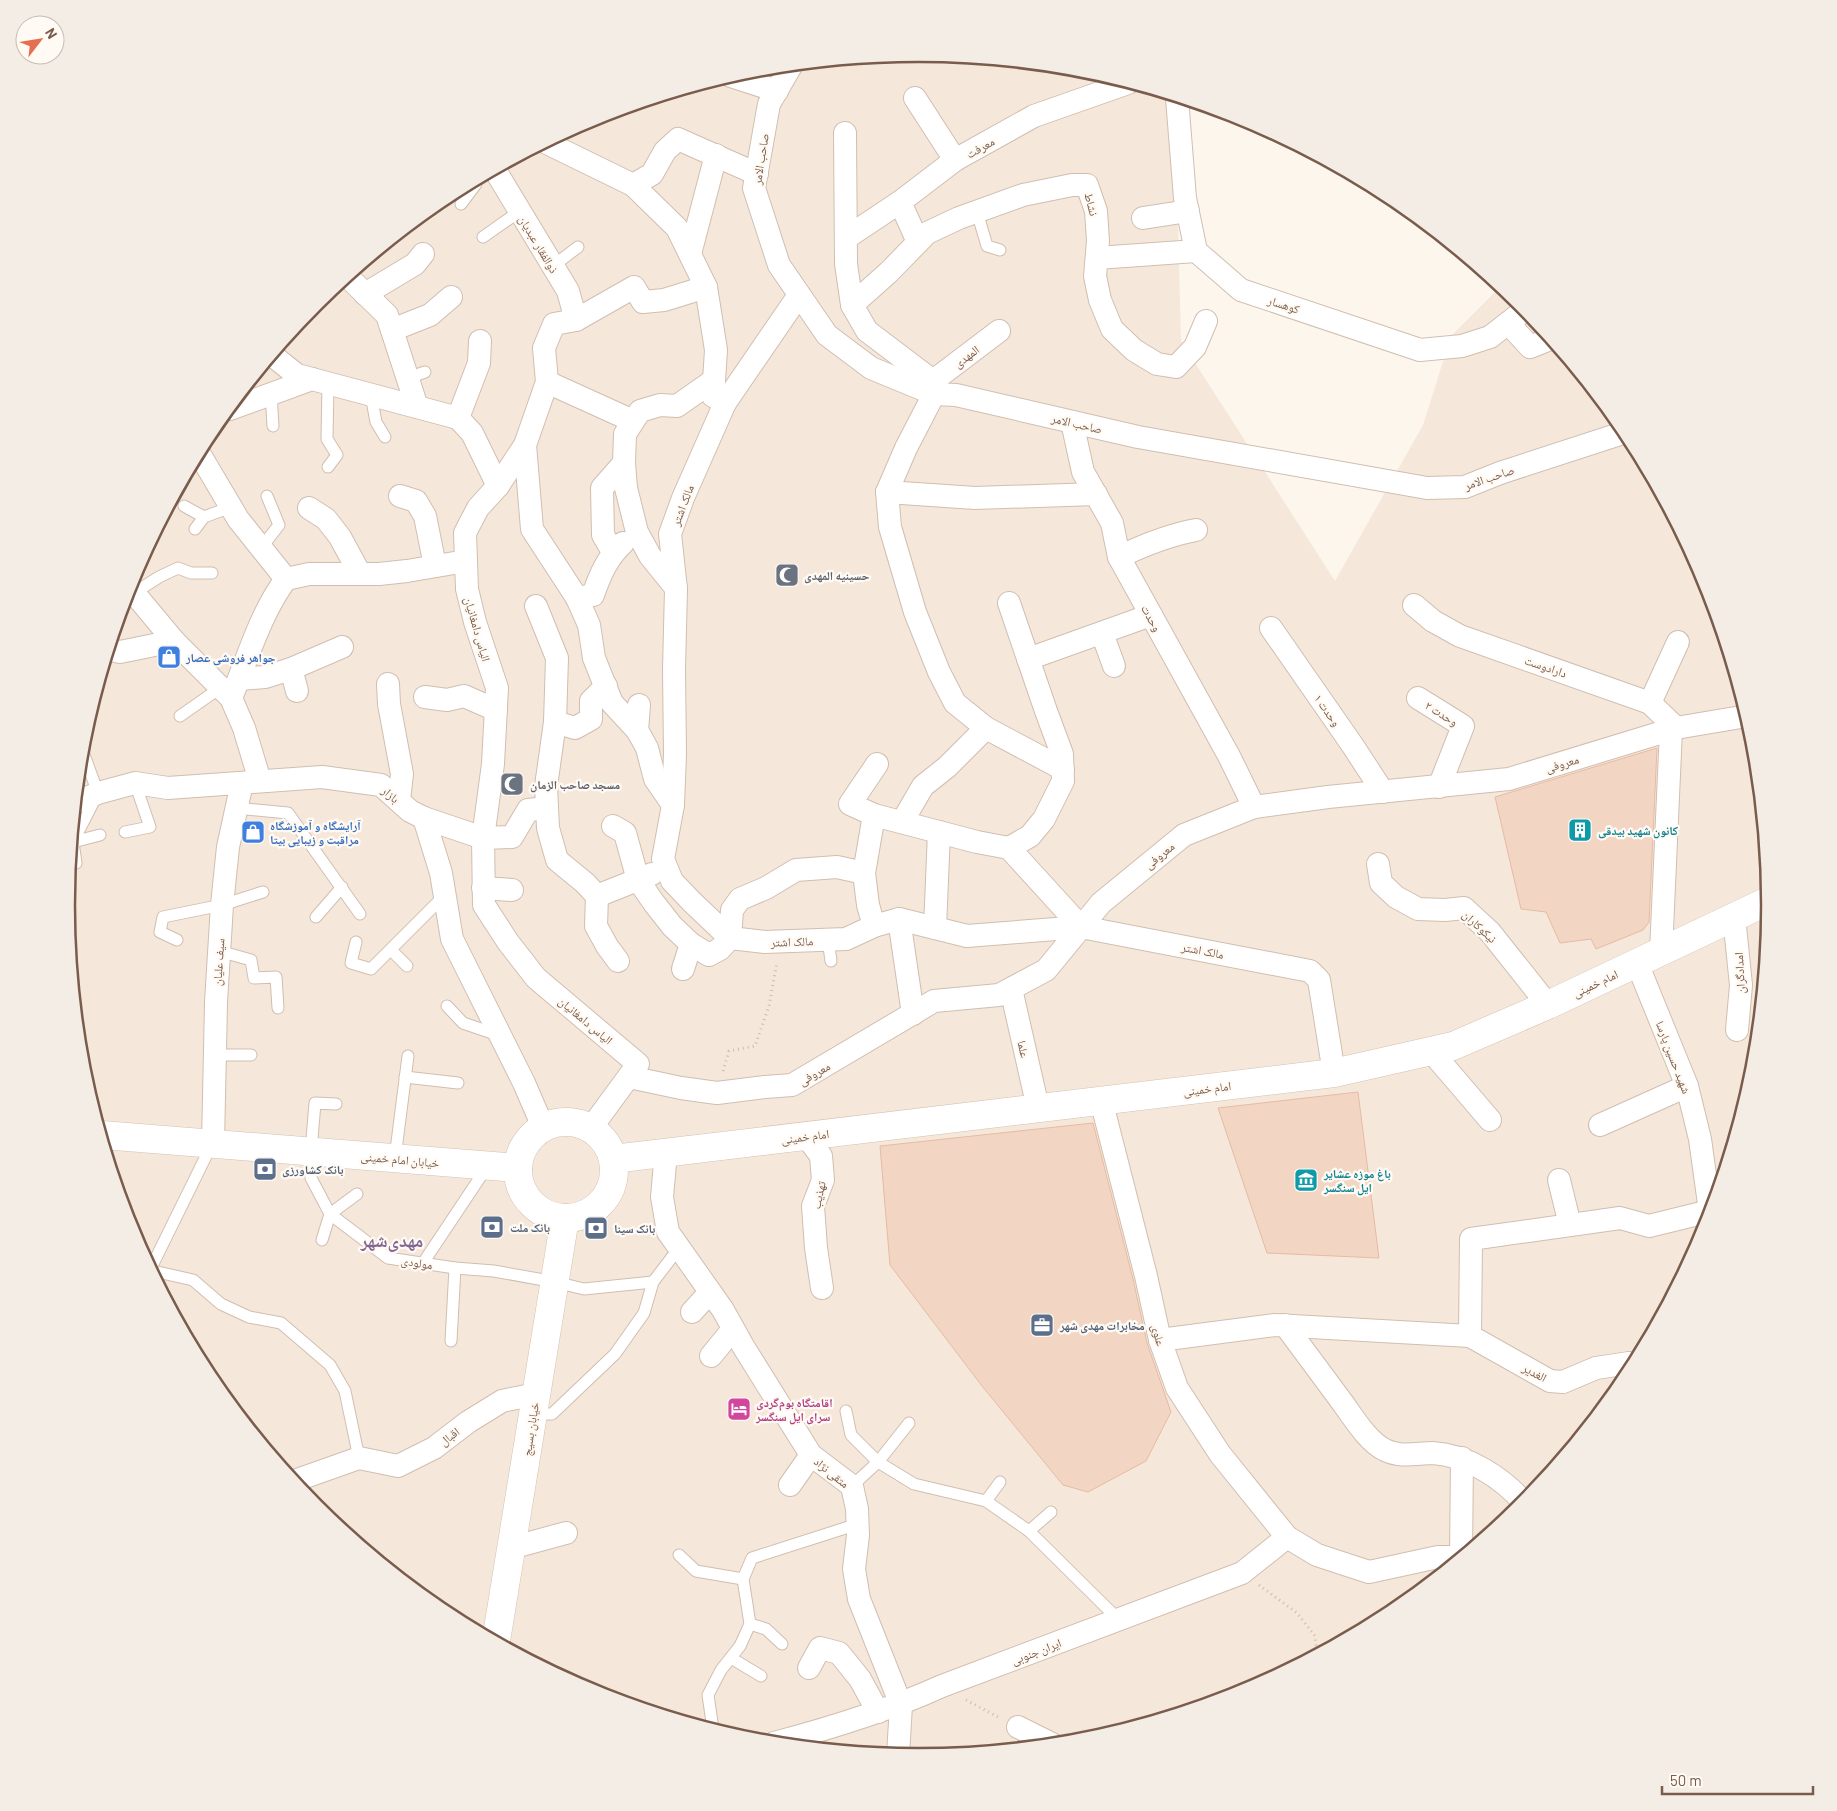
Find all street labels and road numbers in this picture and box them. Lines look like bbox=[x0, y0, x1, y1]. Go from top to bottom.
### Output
street label: صاحب الامر bbox=[749, 132, 772, 187]
street label: معرفت bbox=[963, 134, 997, 160]
street label: نشاط bbox=[1082, 191, 1102, 217]
street label: ذوالفقار عبدیان bbox=[515, 213, 562, 276]
street label: کوهسار bbox=[1266, 292, 1302, 316]
street label: المهدی bbox=[951, 342, 982, 371]
street label: صاحب الامر bbox=[1049, 410, 1104, 437]
street label: صاحب الامر bbox=[1461, 462, 1516, 494]
street label: مالک اشتر bbox=[667, 483, 696, 528]
street label: الیاس دامغانیان bbox=[461, 595, 494, 663]
street label: وحدت bbox=[1139, 602, 1165, 634]
street label: دارادوست bbox=[1523, 652, 1569, 680]
street label: وحدت ۱ bbox=[1312, 691, 1344, 729]
street label: وحدت ۲ bbox=[1423, 698, 1461, 728]
street label: معروفی bbox=[1544, 751, 1581, 776]
street label: بازار bbox=[378, 782, 403, 806]
street label: معروفی bbox=[1141, 839, 1177, 872]
street label: نیکوکاران bbox=[1459, 907, 1500, 946]
street label: مالک اشتر bbox=[769, 933, 814, 949]
street label: سیف علیان bbox=[209, 938, 228, 986]
street label: مالک اشتر bbox=[1180, 939, 1225, 961]
street label: امدادگران bbox=[1731, 952, 1748, 994]
street label: امام خمینی bbox=[1570, 966, 1621, 1001]
street label: الیاس دامغانیان bbox=[555, 993, 616, 1048]
street label: شهید حسین پارسا bbox=[1653, 1019, 1694, 1096]
street label: علما bbox=[1015, 1039, 1033, 1059]
street label: معروفی bbox=[796, 1058, 833, 1088]
street label: امام خمینی bbox=[1182, 1078, 1232, 1100]
street label: امام خمینی bbox=[780, 1126, 830, 1148]
street label: خیابان امام خمینی bbox=[360, 1149, 440, 1171]
street label: تهذیب bbox=[808, 1179, 829, 1211]
street label: مولودی bbox=[400, 1253, 434, 1272]
street label: علوی bbox=[1148, 1323, 1169, 1348]
street label: الغدیر bbox=[1519, 1359, 1549, 1385]
street label: خیابان بسیج bbox=[519, 1401, 543, 1457]
street label: اقبال bbox=[436, 1424, 463, 1449]
street label: متقی نژاد bbox=[811, 1454, 852, 1491]
street label: ایران جنوبی bbox=[1009, 1635, 1064, 1668]

